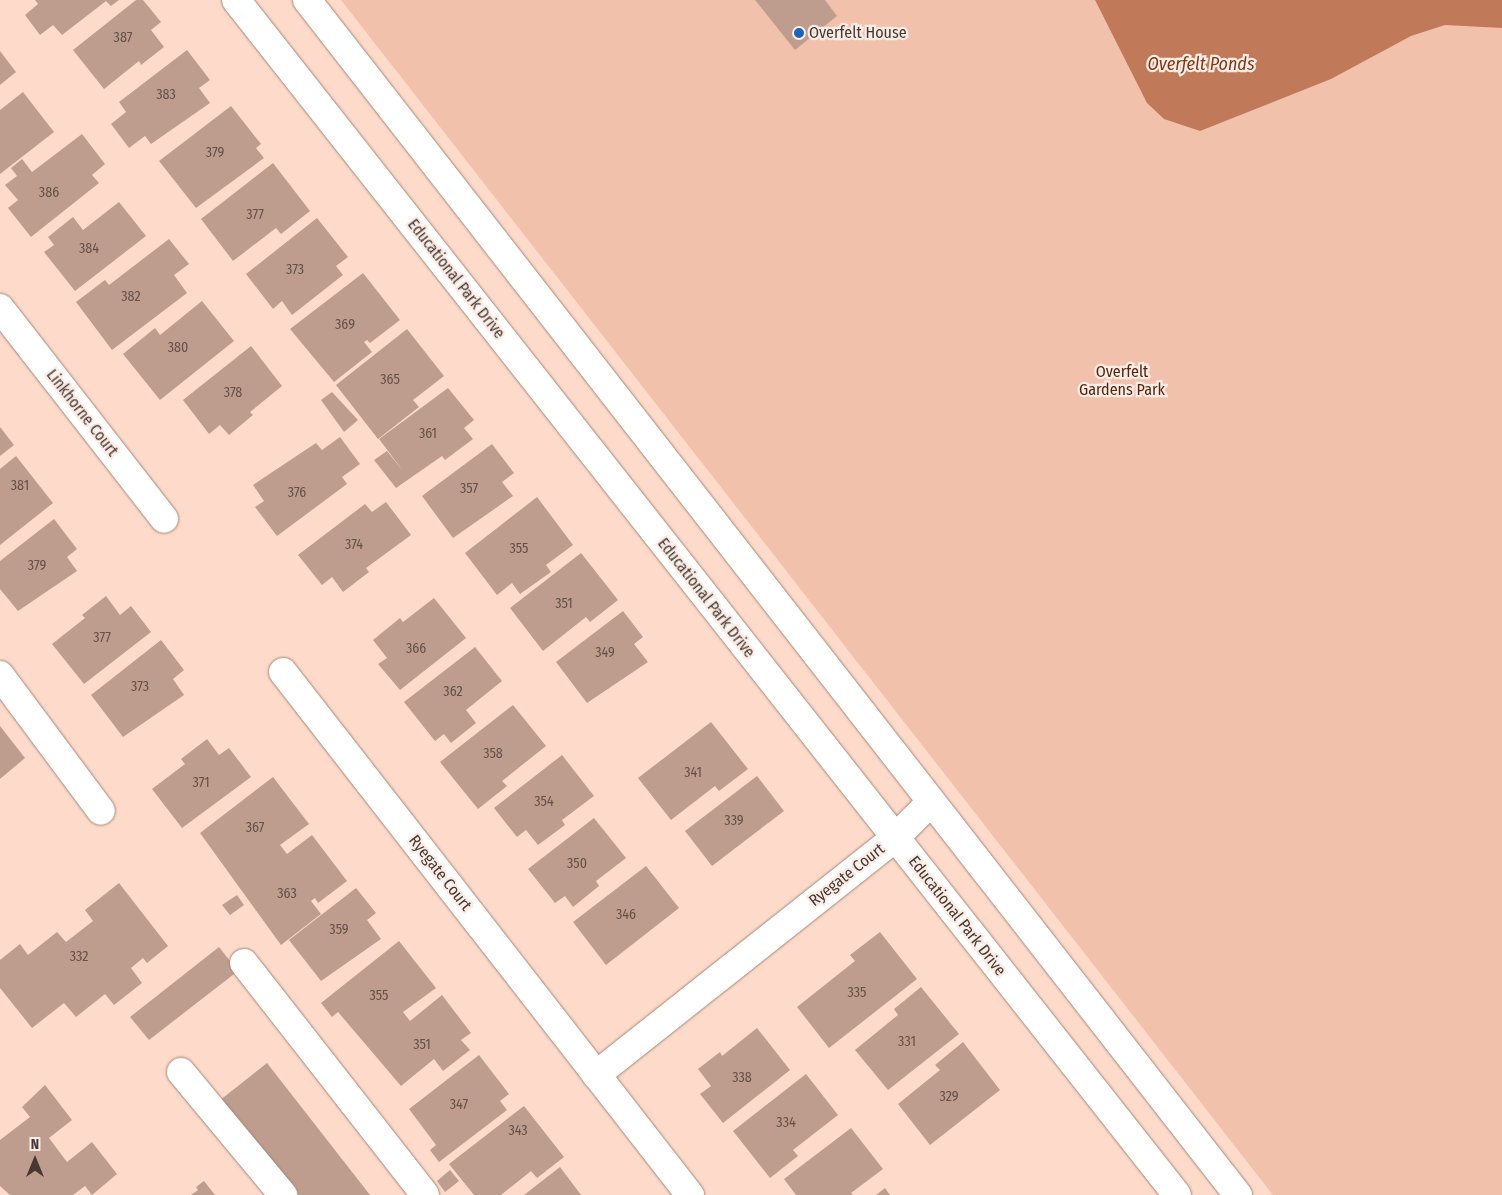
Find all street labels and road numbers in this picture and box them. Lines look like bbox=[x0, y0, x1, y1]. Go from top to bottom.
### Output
street label: Educational Park Drive bbox=[403, 215, 509, 343]
street label: Linkhorne Court bbox=[42, 366, 122, 460]
street label: Educational Park Drive bbox=[653, 534, 759, 662]
street label: Ryegate Court bbox=[404, 831, 476, 915]
street label: Ryegate Court bbox=[805, 839, 889, 911]
street label: Educational Park Drive bbox=[904, 852, 1010, 980]

